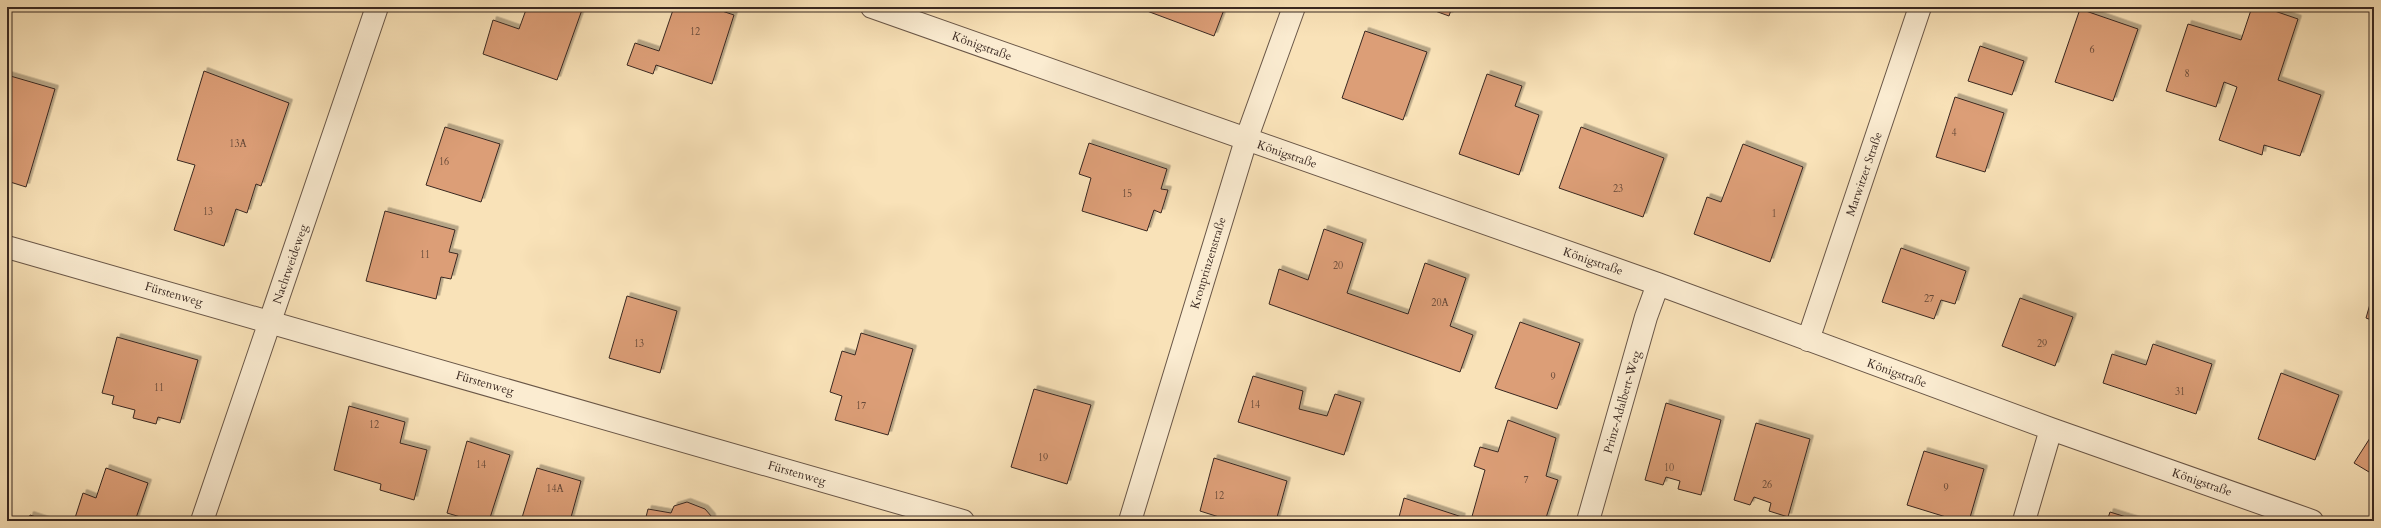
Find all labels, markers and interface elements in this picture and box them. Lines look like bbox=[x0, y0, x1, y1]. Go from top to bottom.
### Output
house number: 12 bbox=[690, 25, 700, 39]
street label: Königstraße bbox=[950, 28, 1014, 64]
house number: 6 bbox=[2089, 43, 2095, 57]
house number: 8 bbox=[2184, 67, 2190, 81]
house number: 4 bbox=[1951, 126, 1957, 140]
street label: Marwitzer Straße bbox=[1842, 130, 1886, 218]
street label: Königstraße bbox=[1255, 136, 1319, 172]
house number: 13A bbox=[229, 137, 248, 151]
house number: 16 bbox=[439, 155, 449, 169]
house number: 23 bbox=[1613, 182, 1623, 196]
house number: 15 bbox=[1122, 187, 1132, 201]
house number: 13 bbox=[203, 205, 213, 219]
house number: 1 bbox=[1771, 207, 1777, 221]
street label: Kronprinzenstraße bbox=[1186, 215, 1230, 311]
street label: Nachtweideweg bbox=[269, 222, 311, 306]
street label: Königstraße bbox=[1561, 243, 1625, 279]
house number: 11 bbox=[420, 248, 430, 262]
house number: 20 bbox=[1333, 259, 1343, 273]
street label: Fürstenweg bbox=[143, 278, 205, 310]
house number: 27 bbox=[1924, 292, 1934, 306]
house number: 20A bbox=[1431, 296, 1450, 310]
house number: 13 bbox=[634, 337, 644, 351]
house number: 29 bbox=[2037, 337, 2047, 351]
street label: Prinz-Adalbert-Weg bbox=[1600, 348, 1644, 455]
street label: Königstraße bbox=[1865, 355, 1929, 391]
street label: Fürstenweg bbox=[454, 367, 516, 399]
house number: 9 bbox=[1550, 370, 1556, 384]
house number: 11 bbox=[154, 381, 164, 395]
house number: 31 bbox=[2175, 385, 2185, 399]
house number: 14 bbox=[1250, 398, 1260, 412]
house number: 17 bbox=[856, 399, 866, 413]
house number: 12 bbox=[369, 418, 379, 432]
house number: 19 bbox=[1038, 451, 1048, 465]
street label: Fürstenweg bbox=[766, 457, 828, 489]
house number: 14 bbox=[476, 458, 486, 472]
house number: 10 bbox=[1664, 461, 1674, 475]
street label: Königstraße bbox=[2170, 464, 2234, 500]
house number: 7 bbox=[1523, 473, 1529, 487]
house number: 26 bbox=[1762, 478, 1772, 492]
house number: 9 bbox=[1943, 481, 1949, 495]
house number: 14A bbox=[546, 482, 565, 496]
house number: 12 bbox=[1214, 489, 1224, 503]

